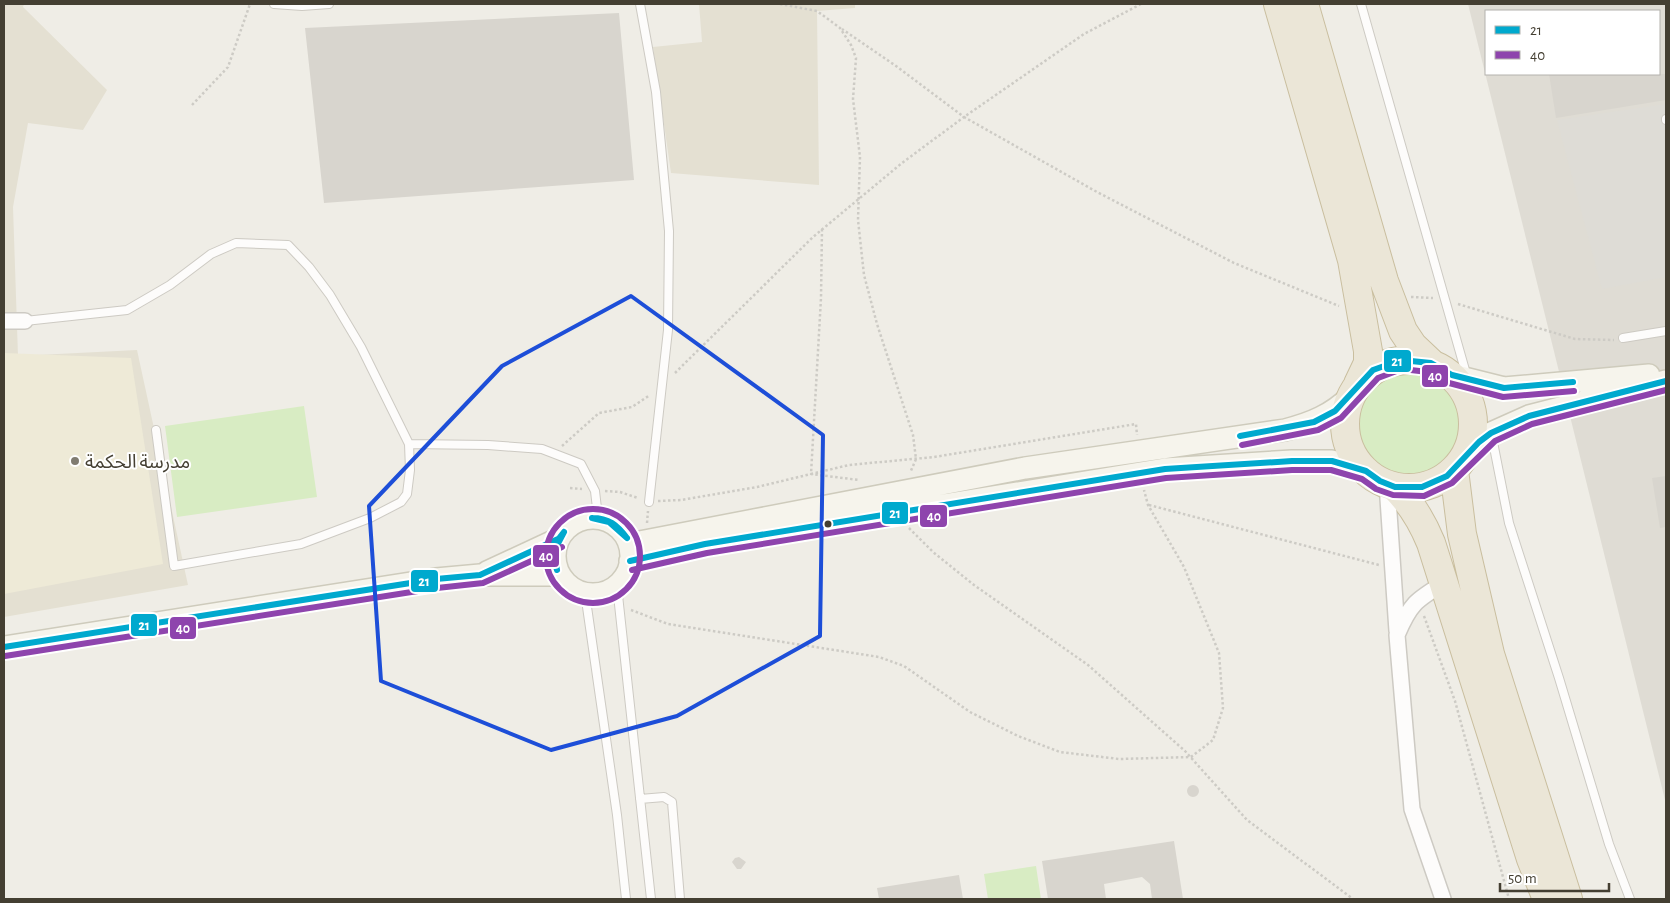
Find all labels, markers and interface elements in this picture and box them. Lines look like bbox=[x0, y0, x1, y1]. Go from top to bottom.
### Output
legend bbox=[1485, 10, 1660, 75]
text: 21 bbox=[1530, 23, 1542, 38]
text: 40 bbox=[1530, 48, 1545, 63]
line badge: 21 bbox=[1383, 349, 1412, 373]
text: 21 bbox=[1391, 355, 1403, 369]
line badge: 40 bbox=[1421, 364, 1449, 388]
text: 40 bbox=[1428, 370, 1442, 384]
place label: مدرسة الحكمة bbox=[85, 453, 190, 473]
marker: مدرسة الحكمة bbox=[69, 455, 81, 467]
line badge: 21 bbox=[881, 501, 909, 525]
line badge: 40 bbox=[919, 504, 948, 528]
text: 21 bbox=[889, 507, 901, 521]
text: 40 bbox=[927, 510, 941, 524]
unlabelled marker bbox=[823, 519, 833, 529]
line badge: 40 bbox=[532, 544, 560, 568]
text: 40 bbox=[539, 550, 553, 564]
line badge: 21 bbox=[410, 569, 439, 593]
text: 21 bbox=[418, 575, 430, 589]
line badge: 21 bbox=[130, 613, 158, 637]
line badge: 40 bbox=[169, 616, 197, 640]
text: 21 bbox=[138, 619, 150, 633]
text: 40 bbox=[176, 622, 190, 636]
scale bar bbox=[1500, 860, 1609, 892]
text: 50 m bbox=[1508, 871, 1537, 886]

